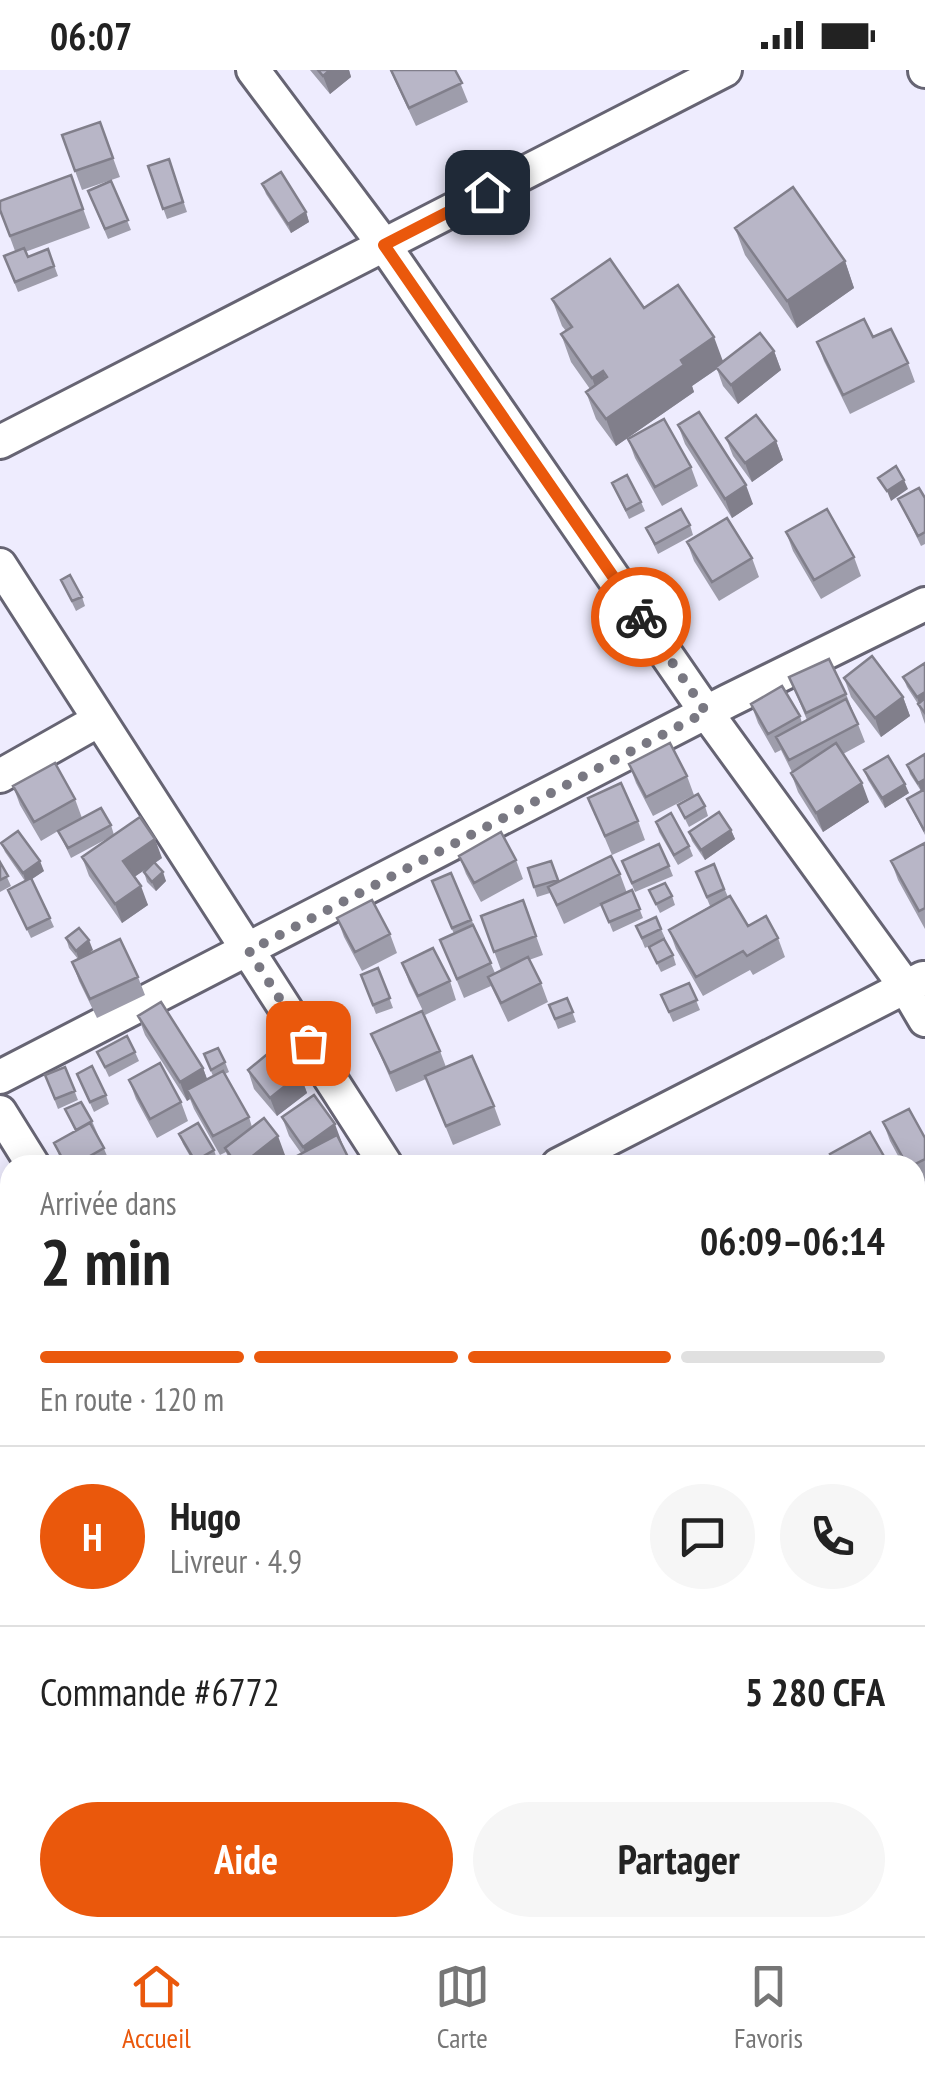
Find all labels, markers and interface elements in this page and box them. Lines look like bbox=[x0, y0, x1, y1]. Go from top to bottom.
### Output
text: 06:07 bbox=[50, 11, 132, 60]
pin bbox=[445, 150, 530, 235]
icon: home bbox=[460, 165, 515, 220]
courier bbox=[591, 567, 691, 667]
icon: bike bbox=[614, 590, 669, 645]
pin bbox=[266, 1001, 351, 1086]
icon: bag bbox=[281, 1016, 336, 1071]
text: Arrivée dans bbox=[40, 1182, 177, 1224]
text: 06:09–06:14 bbox=[700, 1216, 885, 1265]
text: 2 min bbox=[40, 1219, 171, 1303]
text: En route · 120 m bbox=[40, 1378, 224, 1420]
button: chat bbox=[650, 1484, 755, 1589]
button: phone bbox=[780, 1484, 885, 1589]
text: Hugo bbox=[170, 1491, 241, 1540]
text: H bbox=[82, 1512, 103, 1561]
text: Livreur · 4.9 bbox=[170, 1540, 302, 1582]
text: Commande #6772 bbox=[40, 1667, 280, 1716]
text: 5 280 CFA bbox=[745, 1667, 885, 1716]
button: Aide bbox=[40, 1802, 453, 1917]
button: Partager bbox=[473, 1802, 885, 1917]
tab: Accueil bbox=[122, 1959, 191, 2056]
tab: Carte bbox=[435, 1959, 490, 2056]
tab: Favoris bbox=[734, 1959, 803, 2056]

